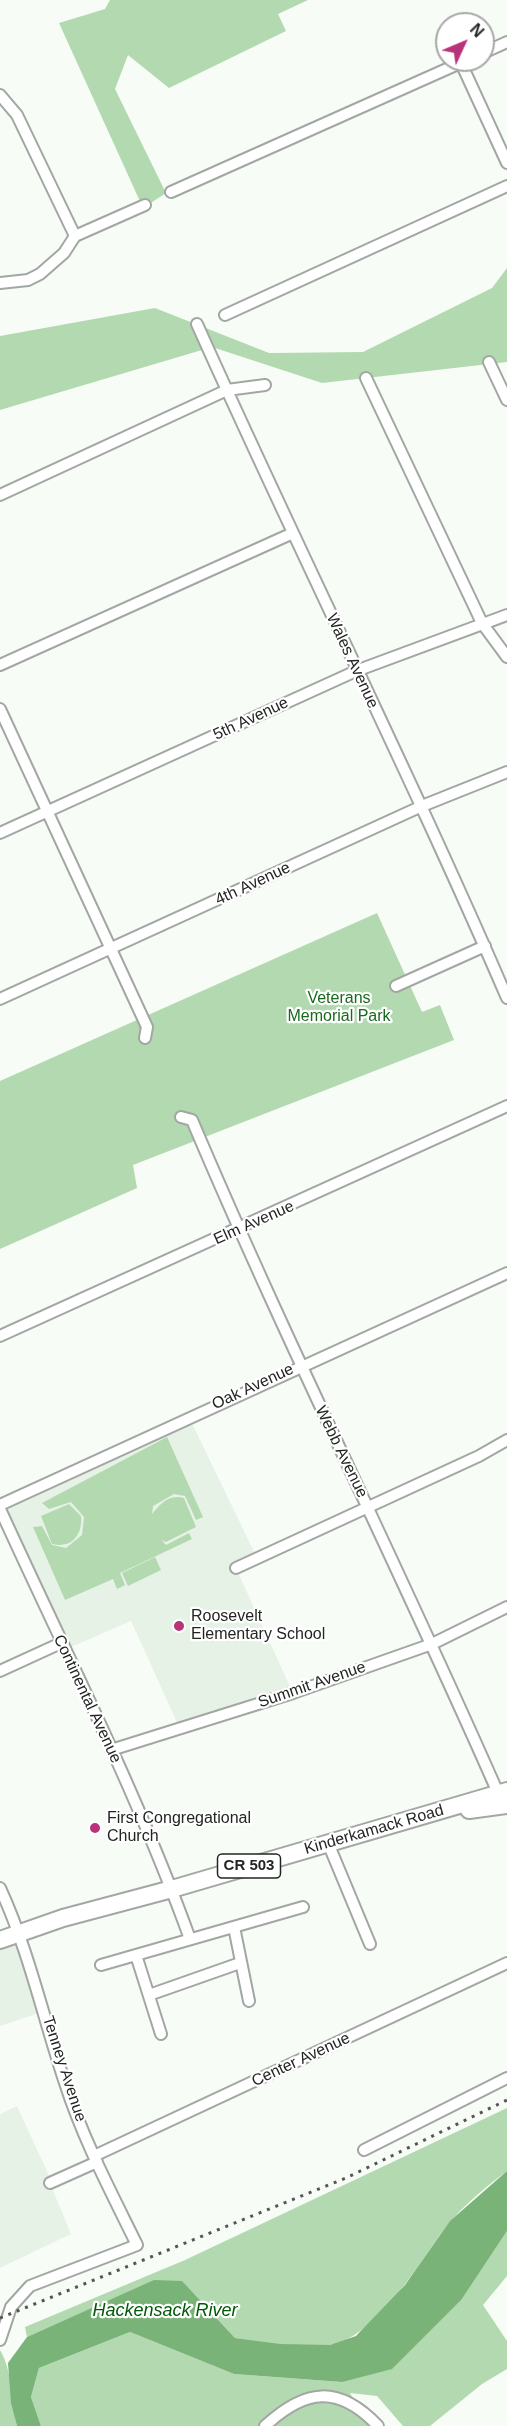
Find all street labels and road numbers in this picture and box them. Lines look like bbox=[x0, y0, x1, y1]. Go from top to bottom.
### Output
street label: Wales Avenue bbox=[322, 611, 382, 711]
street label: 5th Avenue bbox=[210, 693, 292, 745]
street label: 4th Avenue bbox=[212, 858, 294, 910]
street label: Elm Avenue bbox=[211, 1197, 297, 1249]
street label: Oak Avenue bbox=[209, 1360, 297, 1414]
street label: Webb Avenue bbox=[310, 1403, 372, 1501]
street label: Continental Avenue bbox=[49, 1632, 125, 1766]
street label: Summit Avenue bbox=[256, 1658, 368, 1712]
street label: Kinderkamack Road bbox=[302, 1801, 446, 1859]
road number: CR 503 bbox=[218, 1854, 280, 1878]
street label: Tenney Avenue bbox=[38, 2014, 90, 2124]
street label: Center Avenue bbox=[249, 2029, 353, 2091]

